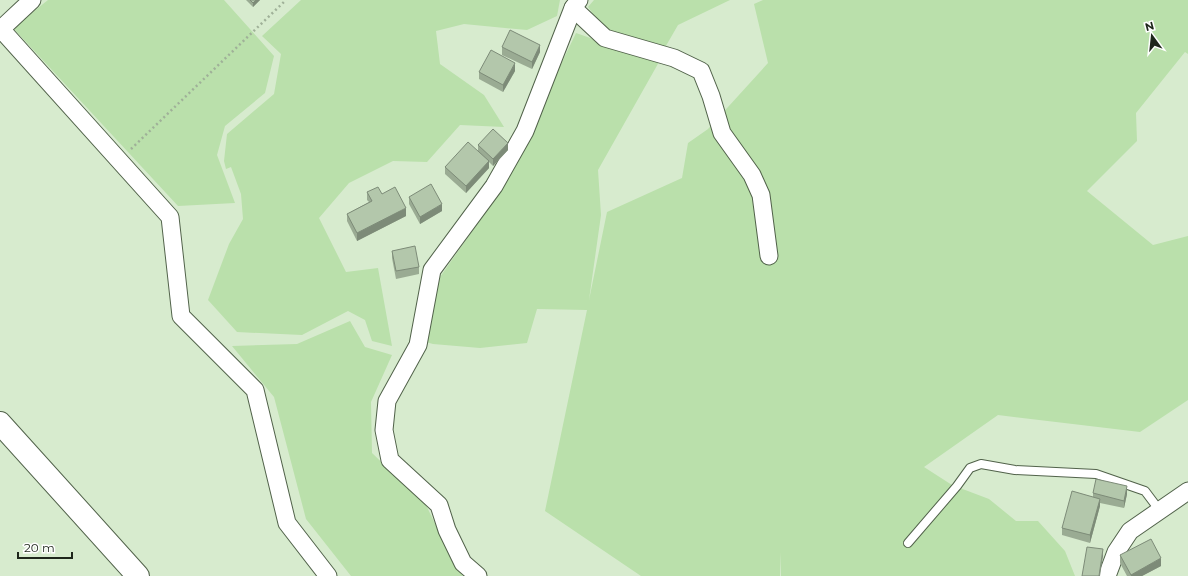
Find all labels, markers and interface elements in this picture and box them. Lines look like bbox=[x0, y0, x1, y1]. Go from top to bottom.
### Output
north arrow bbox=[1132, 16, 1172, 56]
text: N bbox=[1143, 18, 1156, 34]
scale bar bbox=[18, 534, 72, 560]
text: 20 m bbox=[24, 540, 55, 555]

